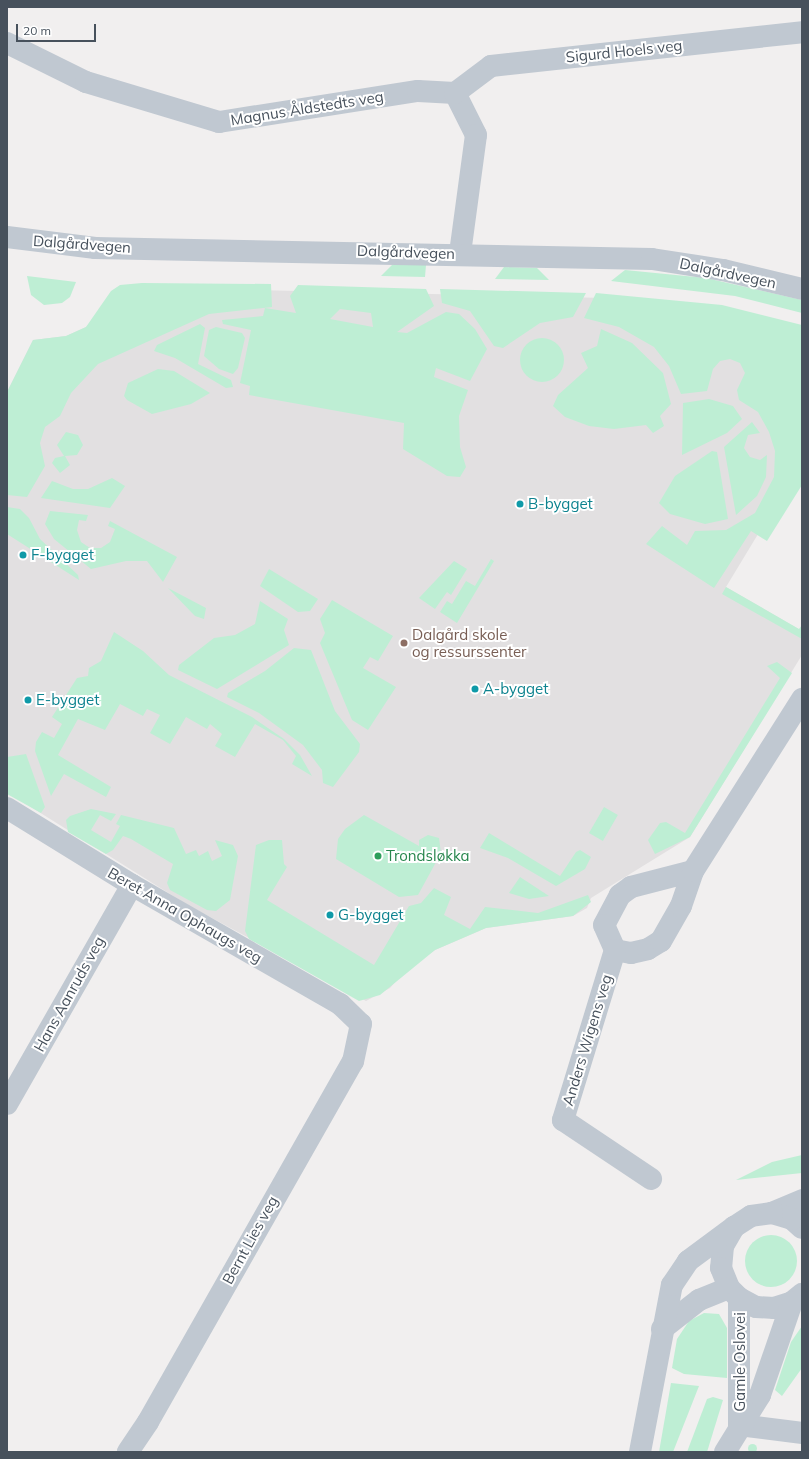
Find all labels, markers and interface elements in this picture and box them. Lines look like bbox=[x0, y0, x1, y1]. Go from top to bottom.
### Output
scale bar bbox=[18, 16, 98, 42]
text: 20 m bbox=[23, 23, 51, 38]
street label: Sigurd Hoels veg bbox=[565, 36, 683, 66]
street label: Magnus Åldstedts veg bbox=[229, 87, 385, 129]
street label: Dalgårdvegen bbox=[32, 232, 132, 256]
street label: Dalgårdvegen bbox=[357, 241, 455, 263]
street label: Dalgårdvegen bbox=[678, 254, 778, 292]
place label: B-bygget bbox=[528, 495, 593, 513]
marker: B-bygget bbox=[515, 499, 525, 509]
place label: F-bygget bbox=[31, 546, 94, 564]
marker: F-bygget bbox=[18, 550, 28, 560]
place label: Dalgård skole og ressurssenter bbox=[412, 625, 527, 660]
marker: Dalgård skole og ressurssenter bbox=[399, 638, 409, 648]
place label: A-bygget bbox=[483, 680, 548, 698]
marker: A-bygget bbox=[470, 684, 480, 694]
place label: E-bygget bbox=[36, 691, 99, 709]
marker: E-bygget bbox=[23, 695, 33, 705]
place label: Trondsløkka bbox=[386, 847, 470, 865]
marker: Trondsløkka bbox=[373, 851, 383, 861]
street label: Beret Anna Ophaugs veg bbox=[105, 863, 265, 967]
place label: G-bygget bbox=[338, 906, 404, 924]
marker: G-bygget bbox=[325, 910, 335, 920]
street label: Hans Aanruds veg bbox=[30, 933, 108, 1055]
street label: Anders Wigens veg bbox=[558, 972, 616, 1108]
street label: Bernt Lies veg bbox=[218, 1193, 282, 1287]
street label: Gamle Oslovei bbox=[731, 1312, 749, 1412]

